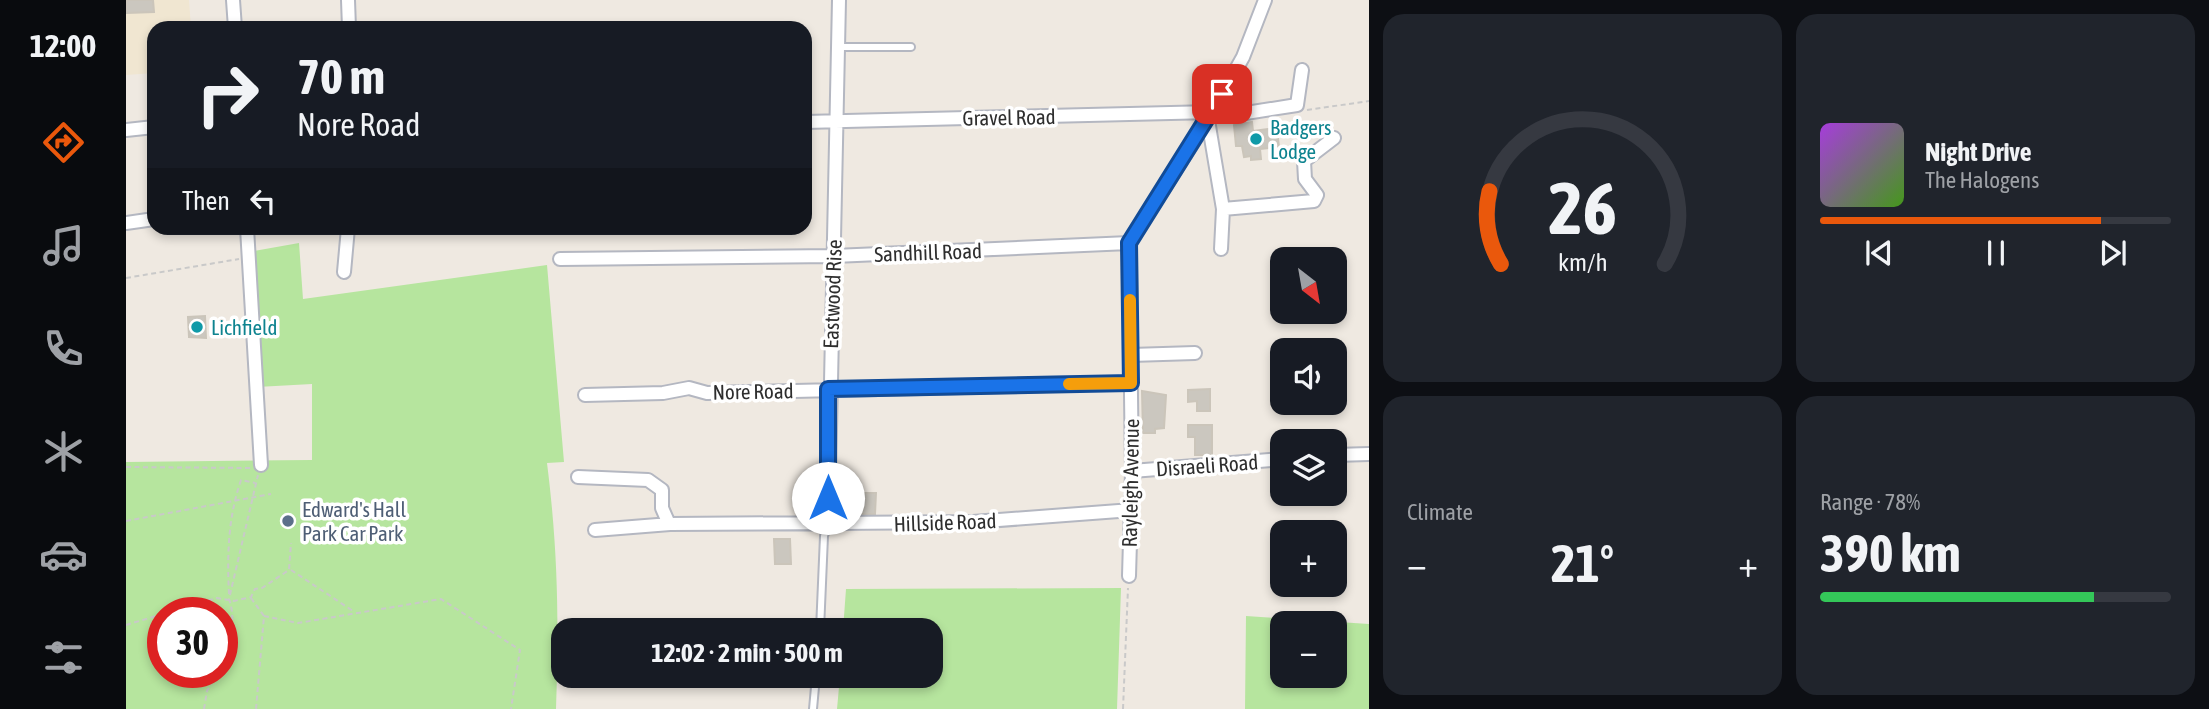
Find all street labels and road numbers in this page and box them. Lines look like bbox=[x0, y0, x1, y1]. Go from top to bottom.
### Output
street label: Gravel Road bbox=[962, 104, 1056, 130]
street label: Sandhill Road bbox=[874, 238, 982, 266]
street label: Eastwood Rise bbox=[818, 239, 846, 349]
street label: Nore Road bbox=[712, 378, 794, 404]
street label: Rayleigh Avenue bbox=[1117, 418, 1143, 548]
street label: Disraeli Road bbox=[1155, 449, 1259, 481]
street label: Hillside Road bbox=[893, 508, 997, 536]

